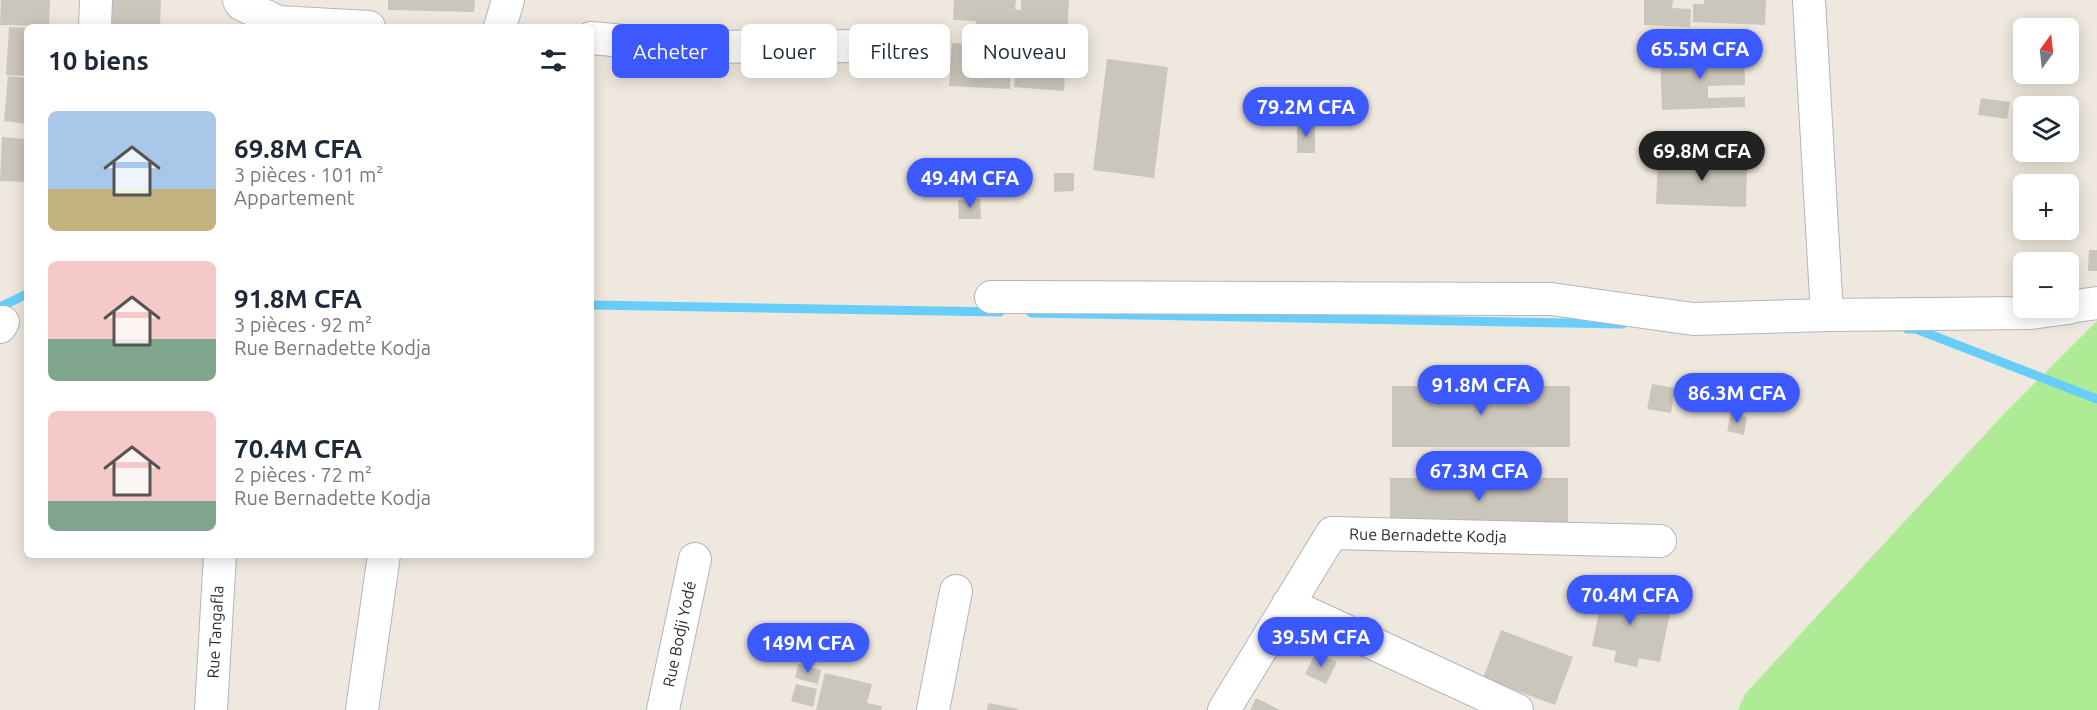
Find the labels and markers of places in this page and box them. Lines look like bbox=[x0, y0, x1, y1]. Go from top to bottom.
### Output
pin: 65.5M CFA bbox=[1631, 29, 1769, 80]
pin: 79.2M CFA bbox=[1237, 87, 1375, 138]
pin: 69.8M CFA bbox=[1633, 131, 1771, 182]
pin: 49.4M CFA bbox=[901, 158, 1039, 209]
pin: 91.8M CFA bbox=[1412, 365, 1550, 416]
pin: 86.3M CFA bbox=[1668, 373, 1806, 424]
pin: 67.3M CFA bbox=[1410, 451, 1548, 502]
pin: 70.4M CFA bbox=[1561, 575, 1699, 626]
pin: 39.5M CFA bbox=[1252, 617, 1390, 668]
pin: 149M CFA bbox=[746, 623, 870, 674]

